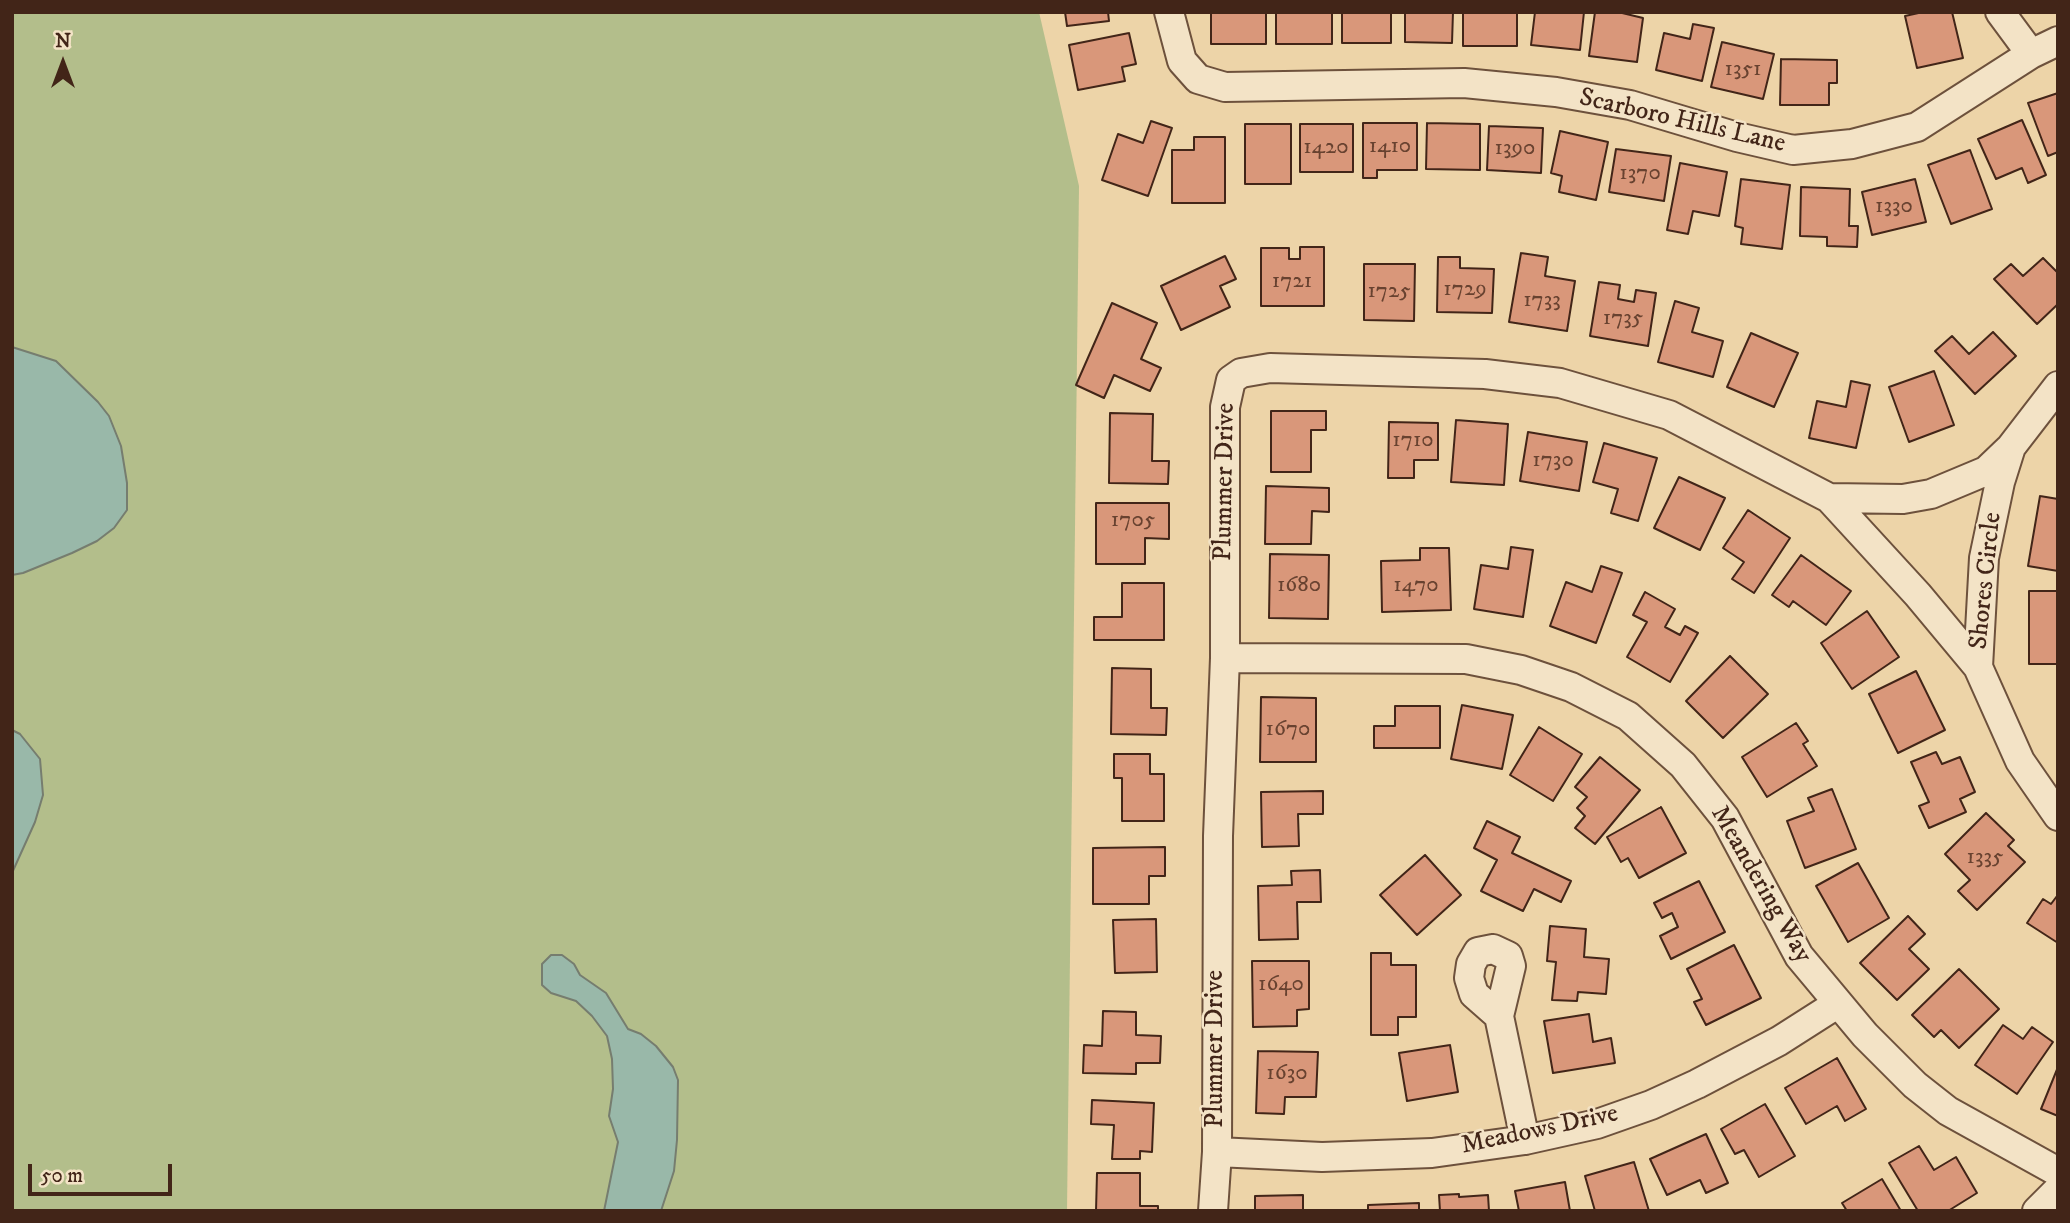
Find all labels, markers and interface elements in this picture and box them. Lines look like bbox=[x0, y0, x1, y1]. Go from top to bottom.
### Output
north arrow bbox=[28, 28, 98, 98]
text: N bbox=[55, 30, 71, 53]
house number: 1351 bbox=[1725, 56, 1761, 84]
street label: Scarboro Hills Lane bbox=[1576, 83, 1788, 161]
house number: 1410 bbox=[1369, 133, 1411, 161]
house number: 1420 bbox=[1303, 134, 1349, 162]
house number: 1390 bbox=[1495, 135, 1535, 163]
house number: 1370 bbox=[1619, 160, 1661, 188]
house number: 1330 bbox=[1875, 193, 1913, 221]
house number: 1721 bbox=[1272, 268, 1312, 296]
house number: 1729 bbox=[1443, 276, 1487, 304]
house number: 1725 bbox=[1367, 278, 1411, 306]
house number: 1733 bbox=[1523, 287, 1561, 315]
house number: 1735 bbox=[1603, 305, 1643, 333]
street label: Plummer Drive bbox=[1209, 403, 1243, 561]
house number: 1710 bbox=[1392, 427, 1434, 455]
house number: 1730 bbox=[1532, 447, 1574, 475]
house number: 1705 bbox=[1111, 507, 1155, 535]
street label: Shores Circle bbox=[1964, 511, 2010, 651]
house number: 1680 bbox=[1277, 572, 1321, 600]
house number: 1470 bbox=[1393, 572, 1439, 600]
house number: 1670 bbox=[1266, 716, 1310, 744]
street label: Meandering Way bbox=[1702, 801, 1818, 969]
house number: 1335 bbox=[1966, 844, 2004, 872]
street label: Plummer Drive bbox=[1201, 970, 1233, 1128]
house number: 1640 bbox=[1258, 971, 1304, 999]
house number: 1630 bbox=[1266, 1060, 1308, 1088]
street label: Meadows Drive bbox=[1459, 1099, 1621, 1163]
scale bar bbox=[32, 1150, 175, 1194]
text: 50 m bbox=[41, 1163, 83, 1189]

